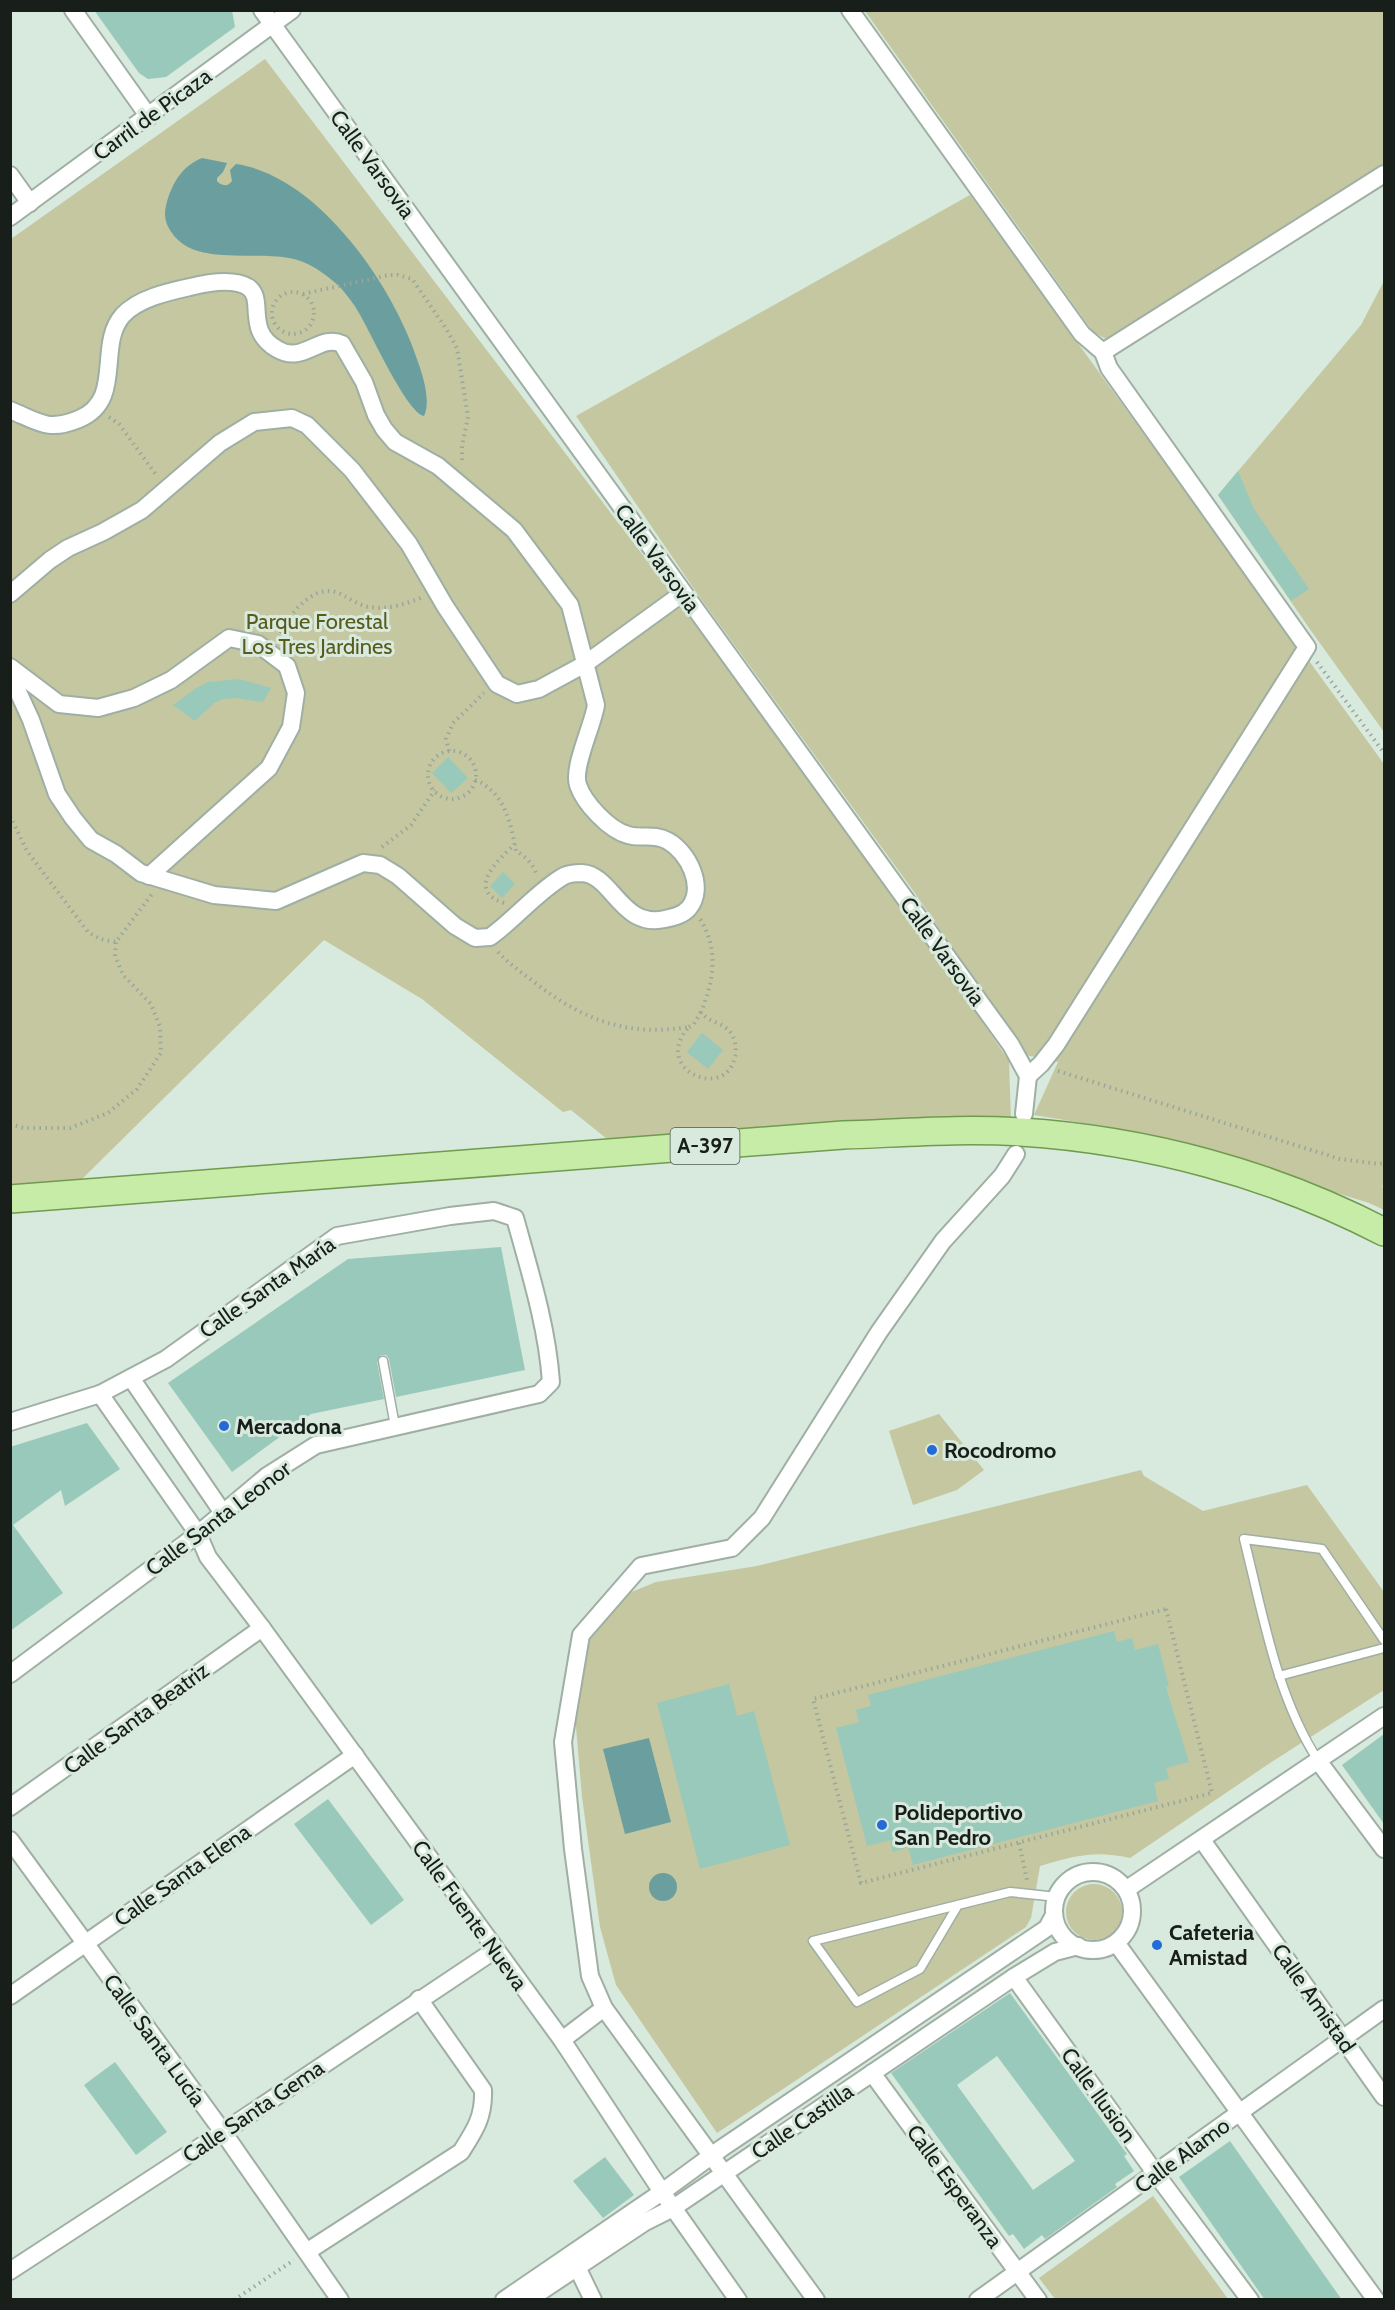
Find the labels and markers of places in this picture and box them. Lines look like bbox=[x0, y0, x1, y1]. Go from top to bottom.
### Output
place label: Mercadona bbox=[236, 1413, 342, 1440]
marker: Mercadona bbox=[217, 1419, 231, 1433]
place label: Rocodromo bbox=[944, 1437, 1056, 1464]
marker: Rocodromo bbox=[925, 1443, 939, 1457]
place label: Polideportivo San Pedro bbox=[894, 1799, 1023, 1851]
marker: Polideportivo San Pedro bbox=[875, 1818, 889, 1832]
place label: Cafeteria Amistad bbox=[1169, 1919, 1254, 1971]
marker: Cafeteria Amistad bbox=[1150, 1938, 1164, 1952]

